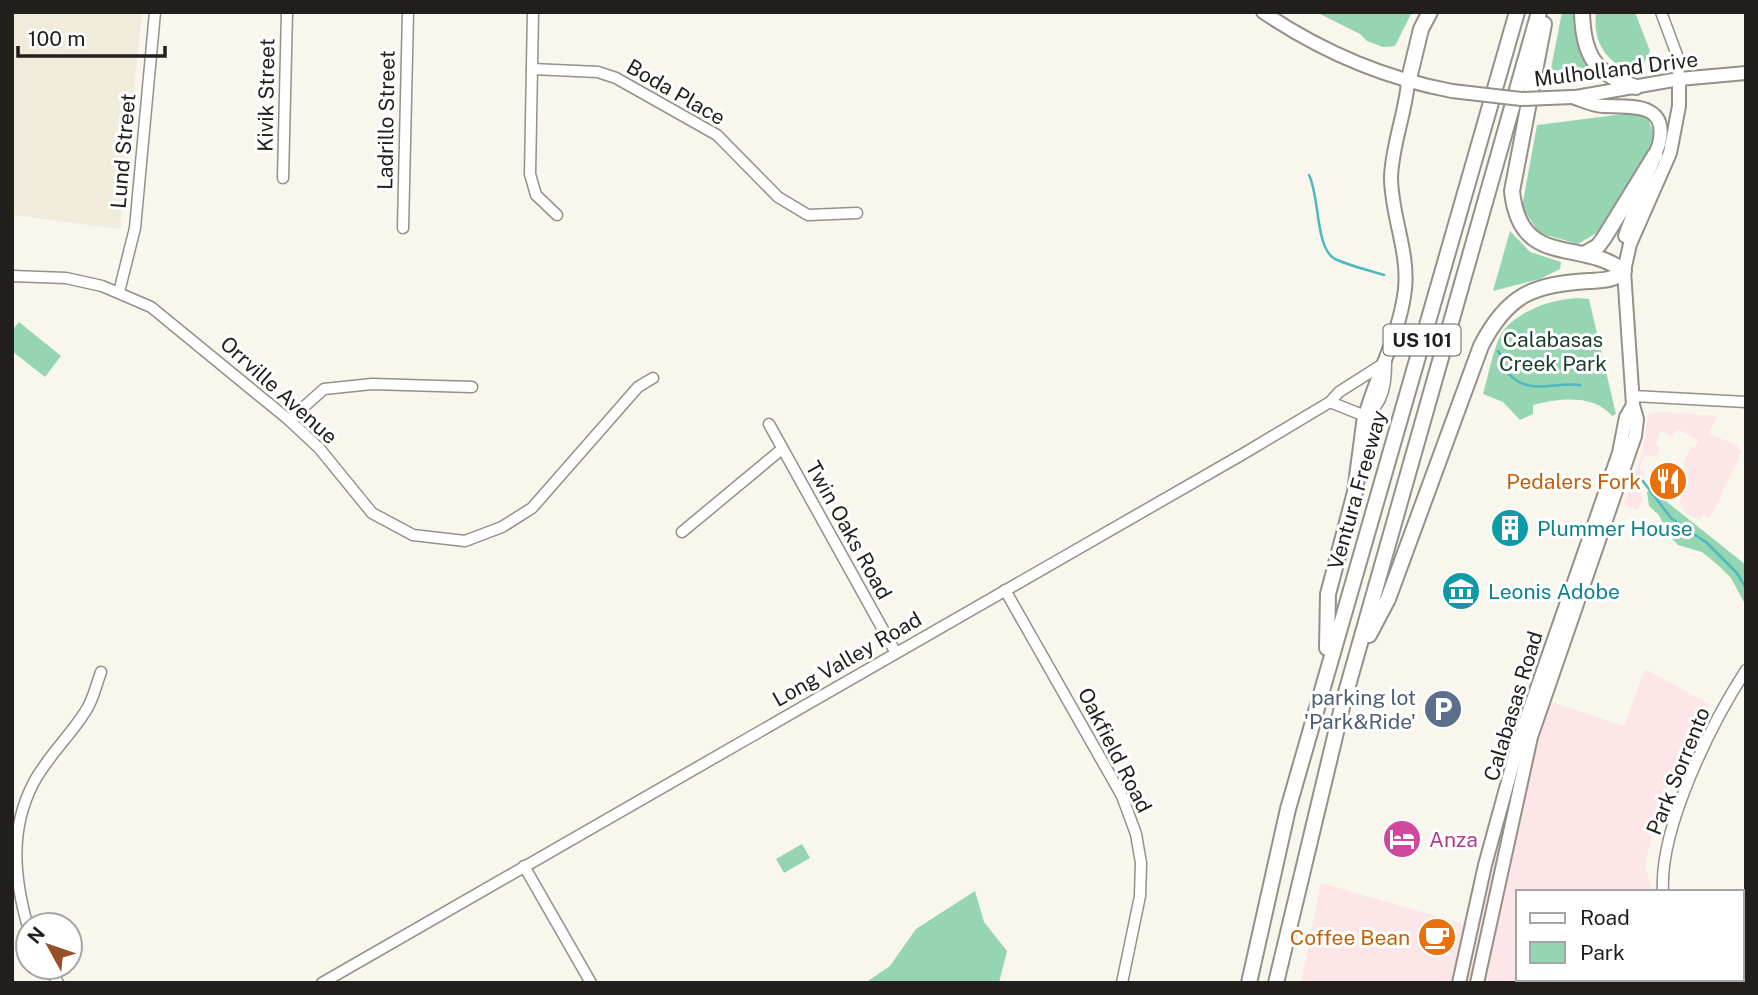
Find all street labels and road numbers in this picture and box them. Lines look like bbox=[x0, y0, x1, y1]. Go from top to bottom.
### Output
street label: Kivik Street bbox=[253, 38, 279, 152]
street label: Mulholland Drive bbox=[1533, 47, 1699, 91]
street label: Ladrillo Street bbox=[372, 50, 400, 190]
street label: Boda Place bbox=[622, 54, 730, 130]
street label: Lund Street bbox=[106, 92, 140, 210]
road number: US 101 bbox=[1384, 324, 1460, 356]
street label: Orrville Avenue bbox=[215, 331, 343, 449]
street label: Ventura Freeway bbox=[1322, 408, 1392, 572]
street label: Twin Oaks Road bbox=[801, 456, 897, 604]
street label: Long Valley Road bbox=[768, 606, 926, 712]
street label: Calabasas Road bbox=[1478, 628, 1548, 784]
street label: Oakfield Road bbox=[1073, 683, 1157, 817]
street label: Park Sorrento bbox=[1641, 704, 1715, 838]

